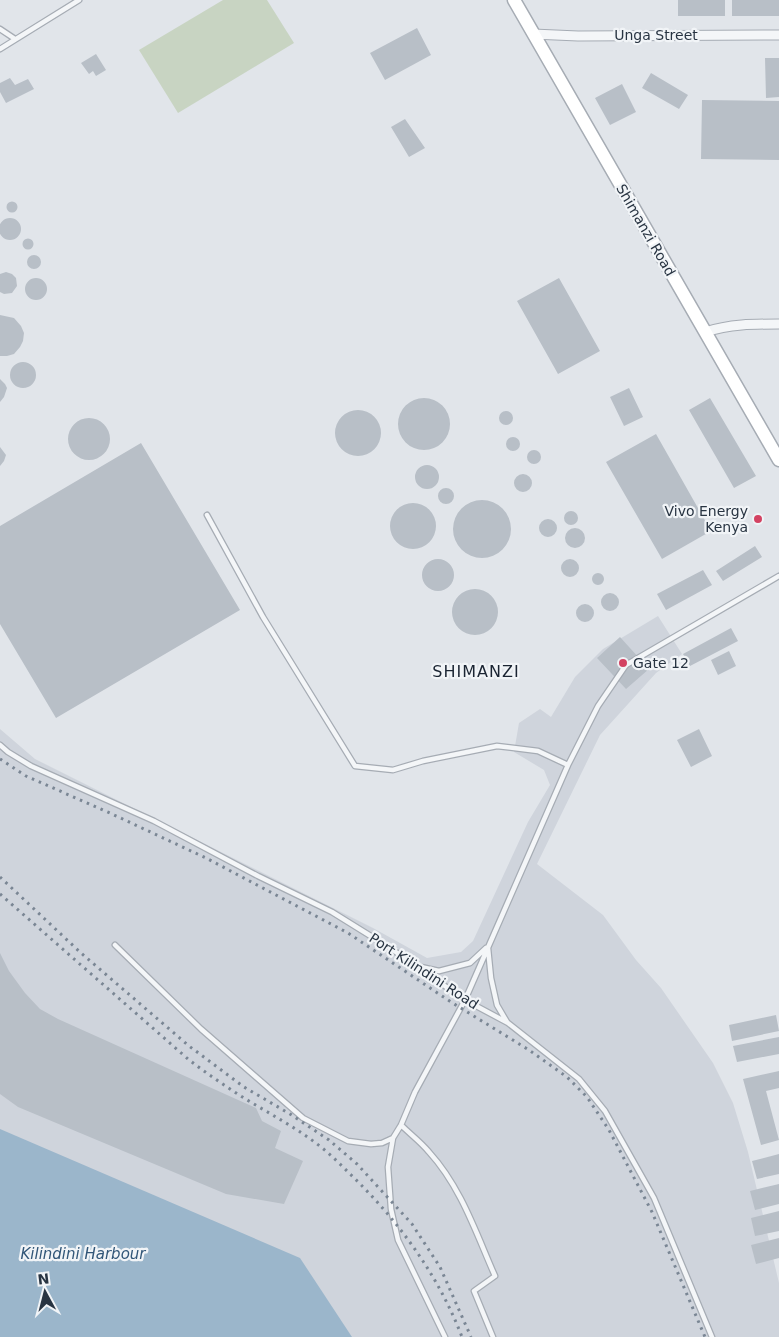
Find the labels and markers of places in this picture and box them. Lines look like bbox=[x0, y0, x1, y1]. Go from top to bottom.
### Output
place label: Vivo Energy Kenya bbox=[665, 503, 748, 535]
marker: Vivo Energy Kenya bbox=[752, 513, 764, 525]
place label: Gate 12 bbox=[633, 655, 689, 671]
marker: Gate 12 bbox=[617, 657, 629, 669]

